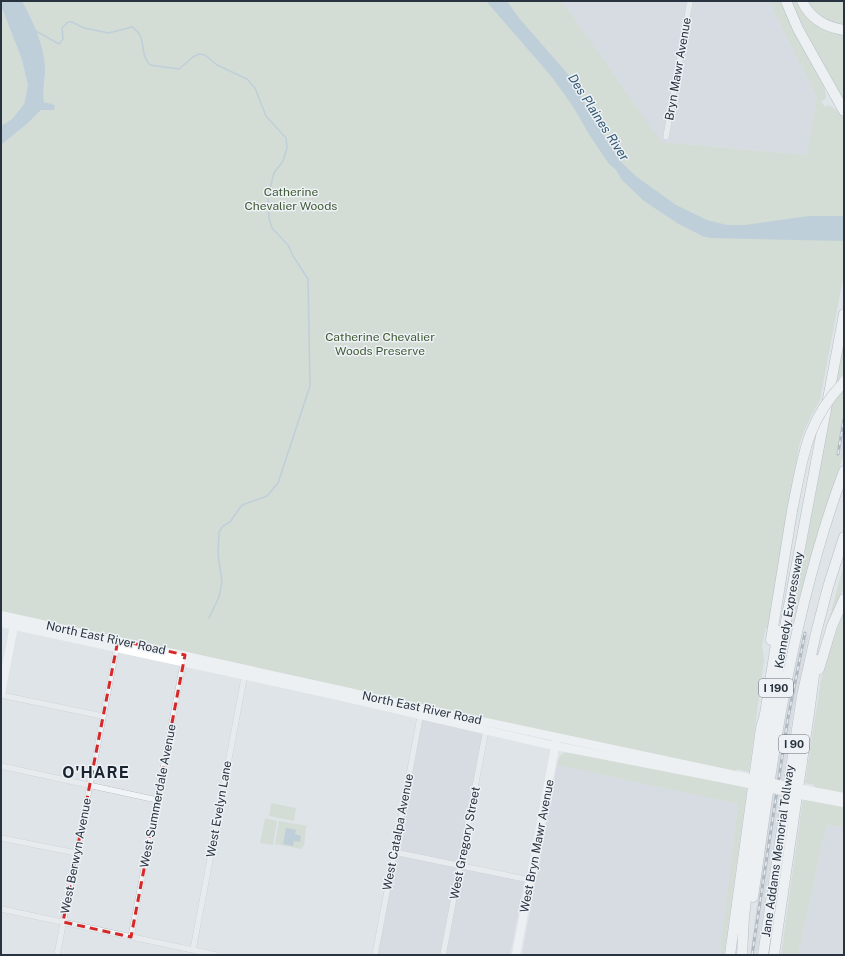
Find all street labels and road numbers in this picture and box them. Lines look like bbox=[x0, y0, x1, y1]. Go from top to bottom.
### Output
street label: Bryn Mawr Avenue bbox=[662, 16, 694, 122]
street label: Kennedy Expressway bbox=[772, 550, 806, 670]
street label: North East River Road bbox=[45, 618, 167, 658]
road number: I 190 bbox=[759, 679, 793, 697]
street label: North East River Road bbox=[361, 688, 483, 728]
street label: West Summerdale Avenue bbox=[137, 723, 179, 869]
road number: I 90 bbox=[779, 735, 809, 753]
street label: West Evelyn Lane bbox=[204, 759, 234, 858]
street label: Jane Addams Memorial Tollway bbox=[759, 763, 797, 938]
street label: West Catalpa Avenue bbox=[380, 772, 416, 891]
street label: West Bryn Mawr Avenue bbox=[517, 778, 557, 914]
street label: West Gregory Street bbox=[447, 785, 483, 901]
street label: West Berwyn Avenue bbox=[58, 797, 94, 915]

